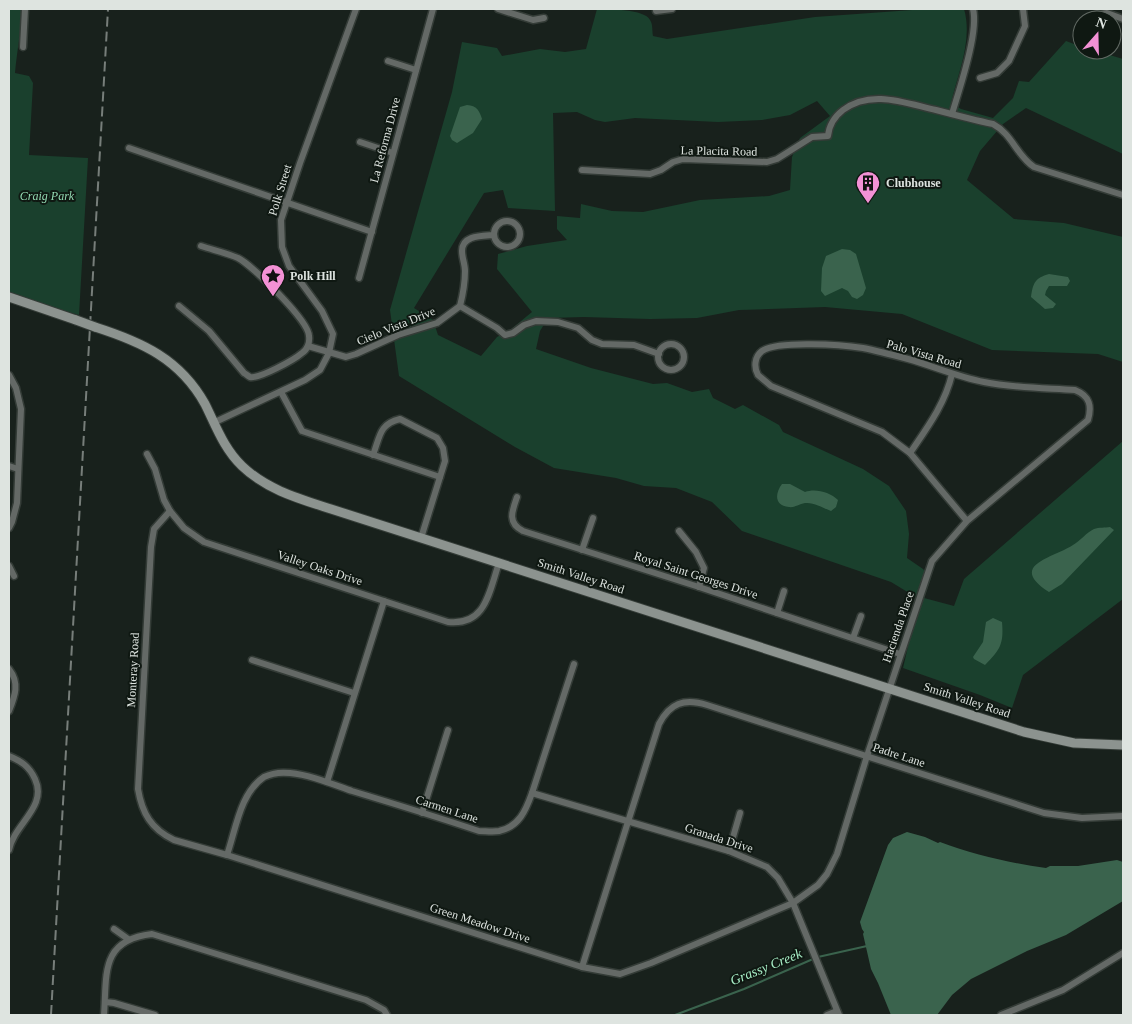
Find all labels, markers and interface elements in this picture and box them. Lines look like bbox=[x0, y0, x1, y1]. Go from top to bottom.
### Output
north arrow bbox=[1072, 10, 1122, 60]
text: N bbox=[1094, 14, 1109, 32]
street label: La Reforma Drive bbox=[367, 96, 403, 184]
street label: La Placita Road bbox=[681, 143, 757, 159]
street label: Polk Street bbox=[266, 162, 295, 217]
building icon: Clubhouse bbox=[855, 170, 881, 204]
place label: Clubhouse bbox=[886, 176, 941, 190]
park label: Craig Park bbox=[20, 189, 75, 203]
place icon: Polk Hill bbox=[260, 263, 286, 297]
place label: Polk Hill bbox=[290, 269, 336, 283]
street label: Cielo Vista Drive bbox=[355, 304, 437, 348]
street label: Palo Vista Road bbox=[885, 337, 963, 371]
street label: Valley Oaks Drive bbox=[276, 548, 364, 588]
street label: Royal Saint Georges Drive bbox=[632, 548, 760, 602]
street label: Smith Valley Road bbox=[536, 555, 626, 597]
street label: Hacienda Place bbox=[879, 590, 917, 664]
street label: Monteray Road bbox=[124, 632, 142, 708]
street label: Smith Valley Road bbox=[922, 679, 1012, 721]
street label: Padre Lane bbox=[871, 740, 927, 770]
street label: Carmen Lane bbox=[414, 792, 480, 826]
street label: Granada Drive bbox=[683, 820, 755, 856]
street label: Green Meadow Drive bbox=[428, 900, 532, 946]
water label: Grassy Creek bbox=[728, 946, 805, 988]

